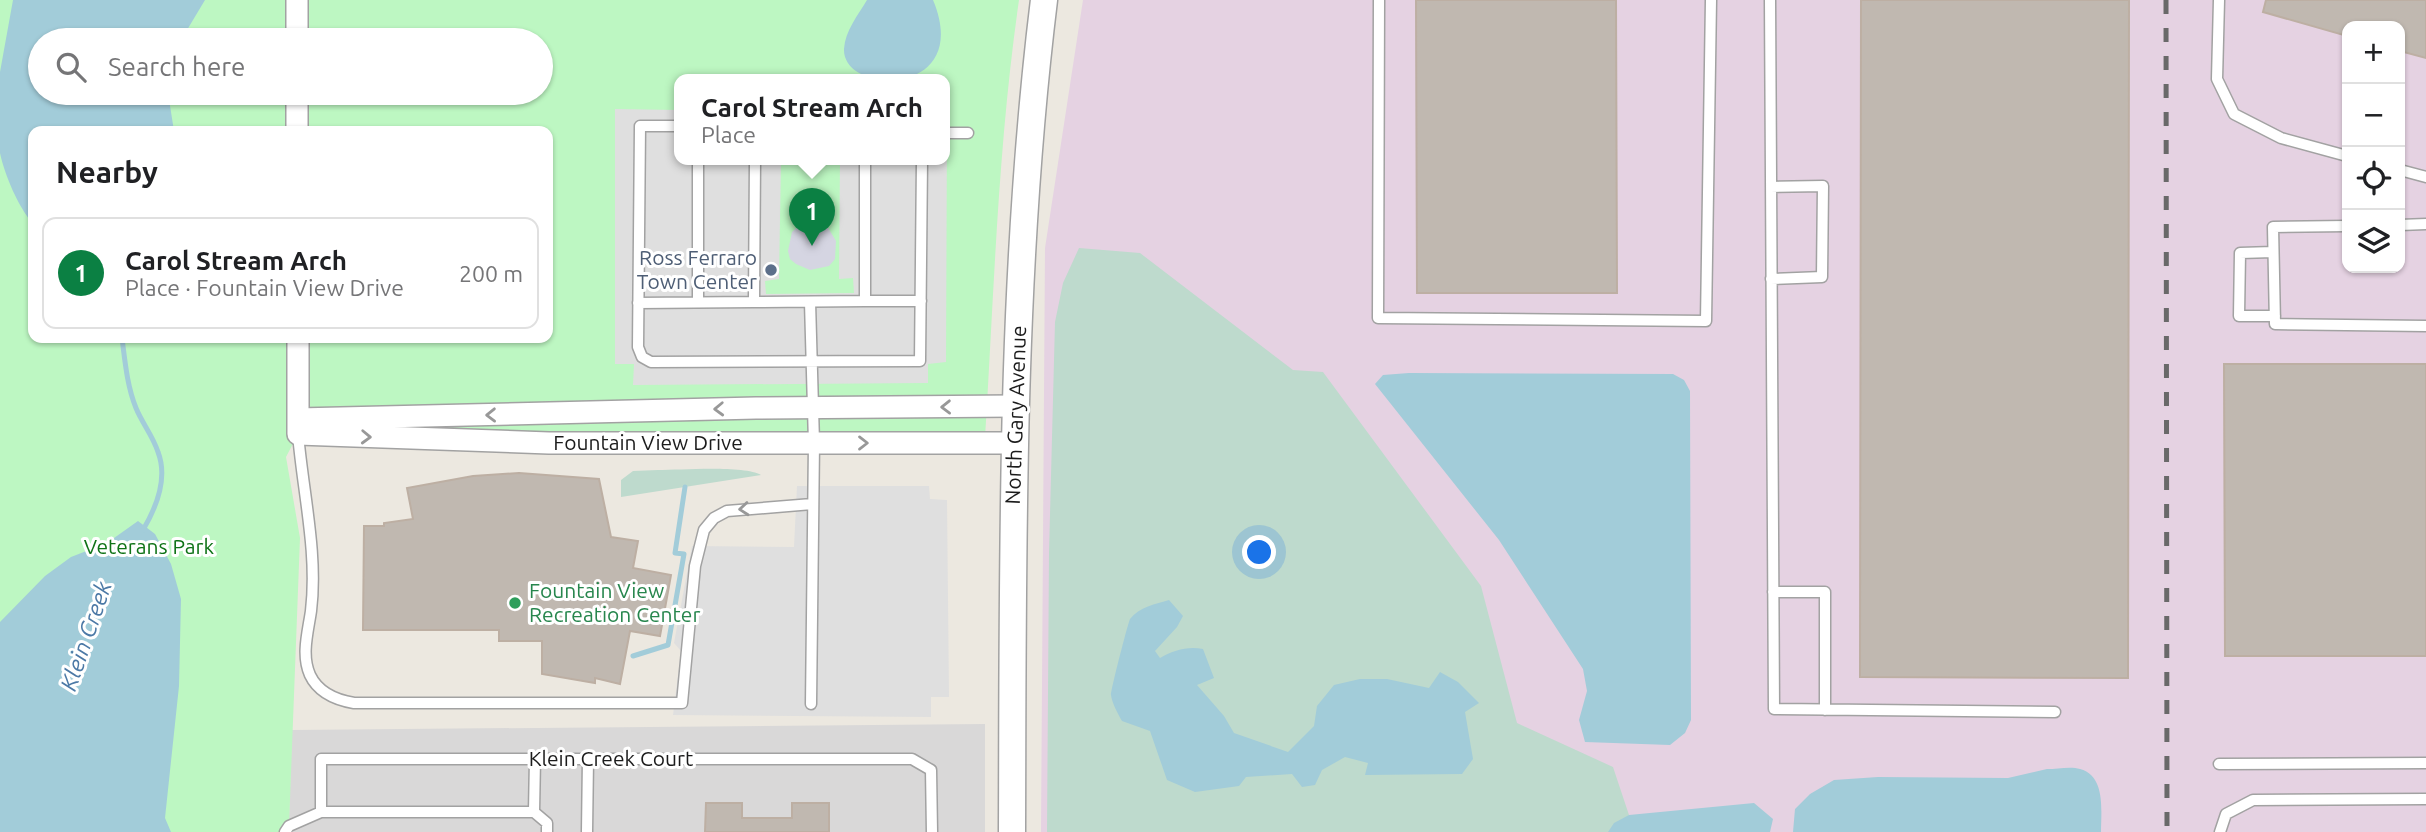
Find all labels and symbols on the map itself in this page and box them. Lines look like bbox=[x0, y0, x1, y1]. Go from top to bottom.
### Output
pin: 1 bbox=[789, 188, 835, 246]
place label: Ross Ferraro Town Center bbox=[637, 245, 757, 293]
marker: Ross Ferraro Town Center bbox=[763, 262, 779, 278]
street label: North Gary Avenue bbox=[1000, 325, 1030, 505]
one-way arrow bbox=[941, 399, 951, 415]
one-way arrow bbox=[713, 402, 724, 417]
one-way arrow bbox=[486, 408, 497, 423]
one-way arrow bbox=[361, 429, 372, 444]
street label: Fountain View Drive bbox=[553, 430, 743, 454]
one-way arrow bbox=[858, 435, 869, 451]
one-way arrow bbox=[739, 501, 750, 516]
park label: Veterans Park bbox=[84, 534, 215, 558]
your location bbox=[1242, 535, 1276, 569]
water label: Klein Creek bbox=[55, 578, 116, 694]
place label: Fountain View Recreation Center bbox=[529, 578, 700, 626]
marker: Fountain View Recreation Center bbox=[507, 595, 523, 611]
street label: Klein Creek Court bbox=[529, 746, 693, 770]

